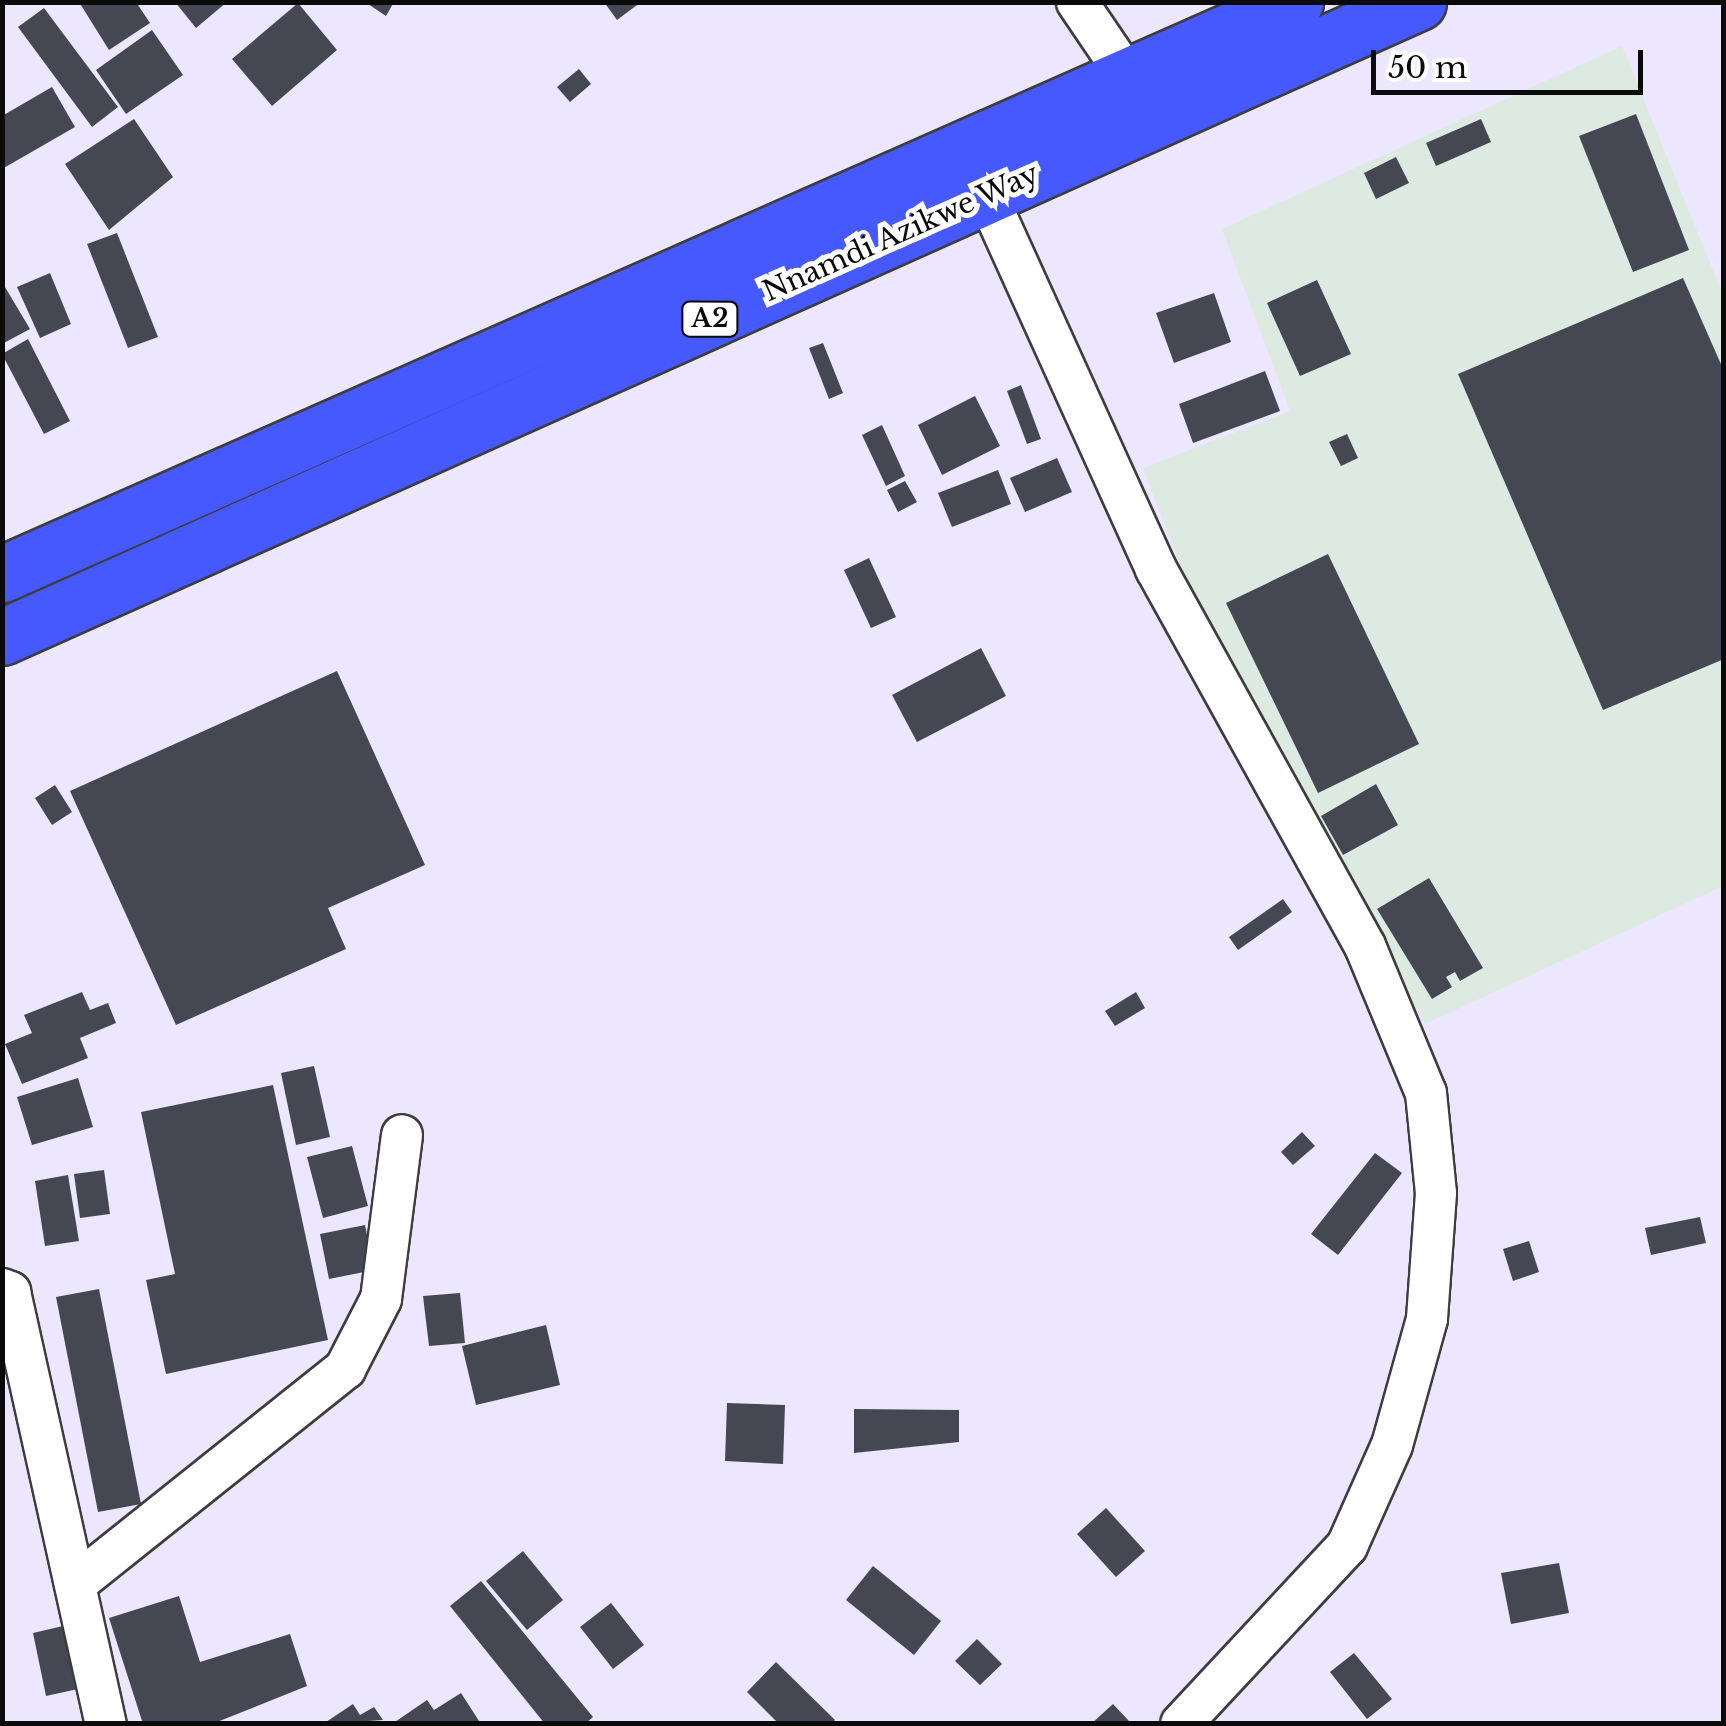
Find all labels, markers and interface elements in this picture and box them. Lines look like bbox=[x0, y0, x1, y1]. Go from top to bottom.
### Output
scale bar bbox=[1376, 30, 1648, 92]
text: 50 m bbox=[1388, 49, 1467, 86]
street label: Nnamdi Azikwe Way bbox=[757, 157, 1045, 309]
road number: A2 bbox=[680, 299, 740, 339]

